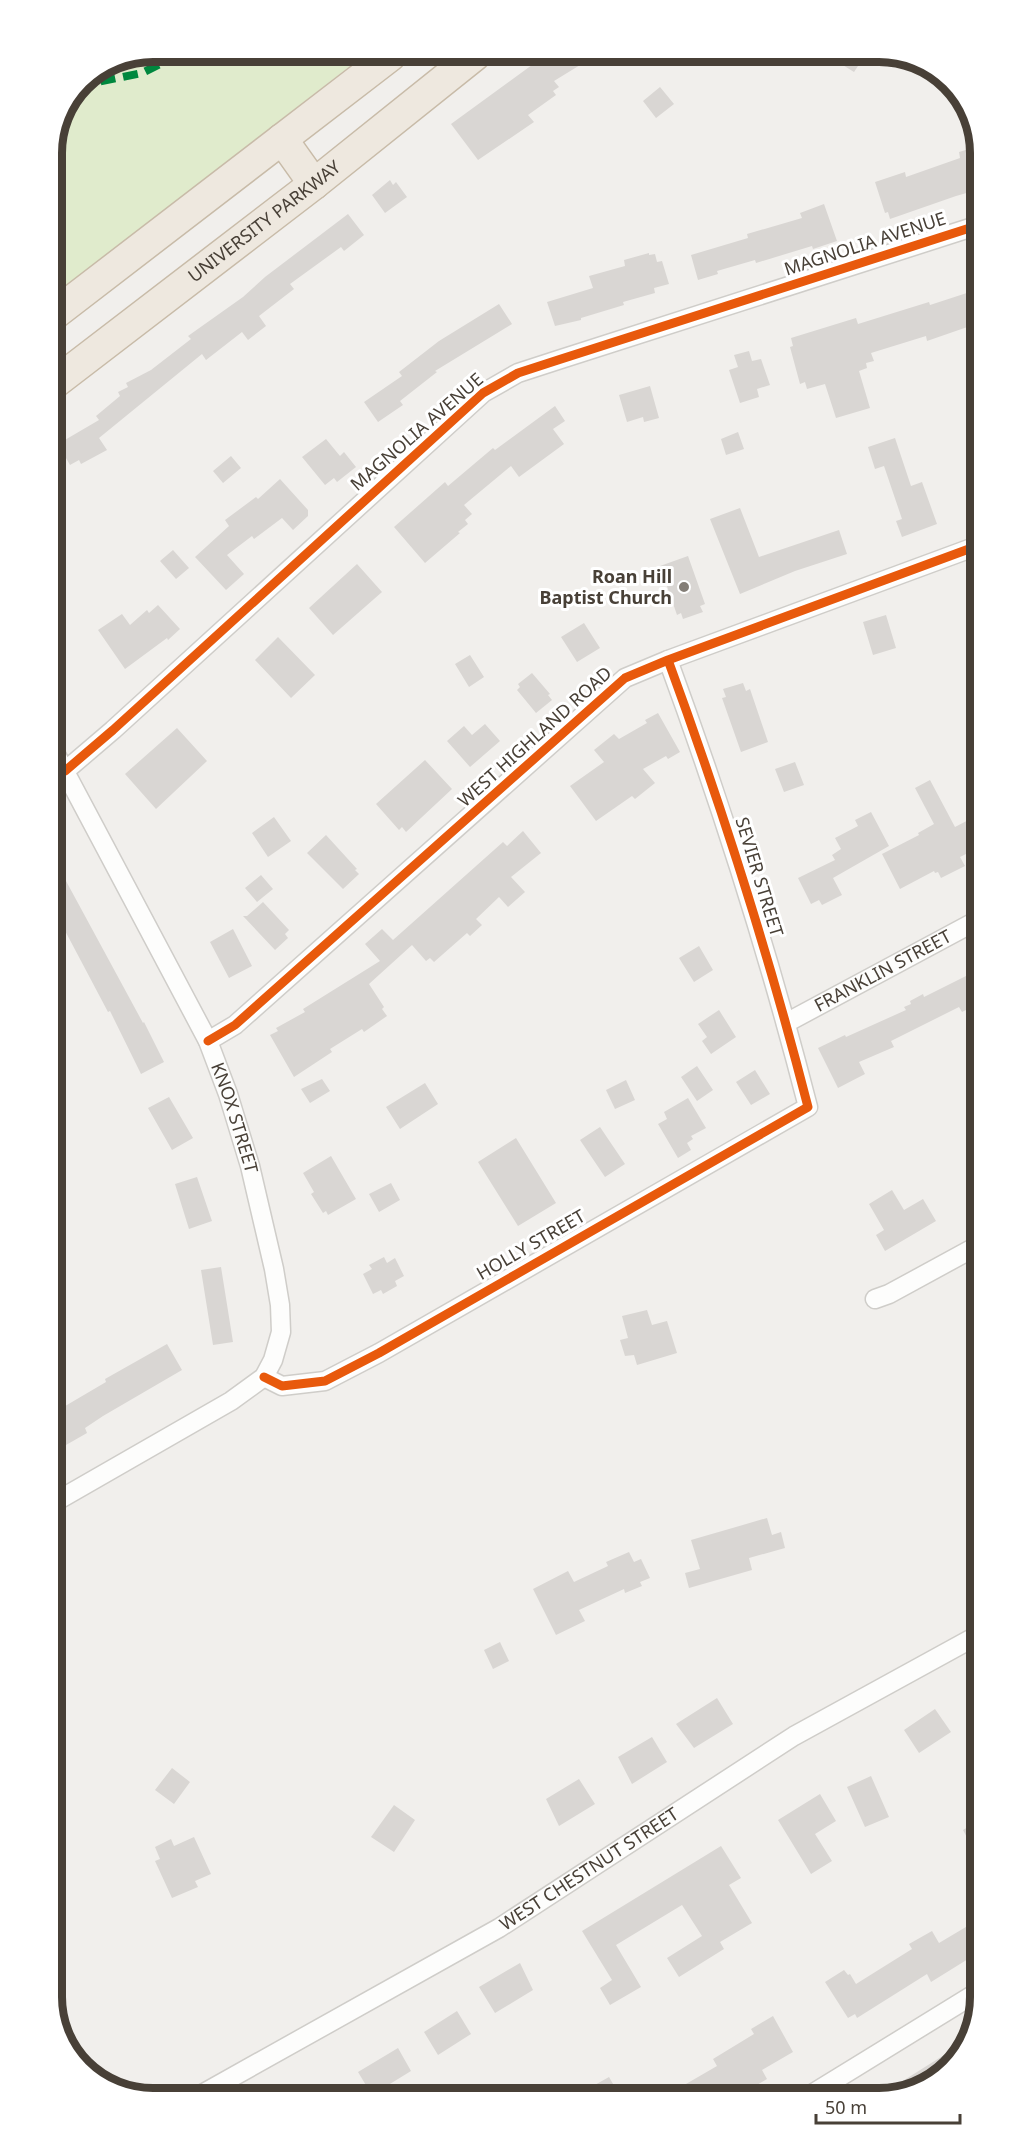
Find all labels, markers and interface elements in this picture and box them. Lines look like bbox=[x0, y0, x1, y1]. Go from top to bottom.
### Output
street label: UNIVERSITY PARKWAY bbox=[183, 154, 346, 287]
street label: MAGNOLIA AVENUE bbox=[781, 206, 949, 280]
street label: MAGNOLIA AVENUE bbox=[345, 367, 488, 496]
place label: Roan Hill Baptist Church bbox=[540, 564, 672, 609]
marker: Roan Hill Baptist Church bbox=[677, 580, 691, 594]
street label: WEST HIGHLAND ROAD bbox=[452, 661, 616, 812]
street label: SEVIER STREET bbox=[730, 814, 790, 939]
street label: FRANKLIN STREET bbox=[810, 924, 955, 1017]
street label: KNOX STREET bbox=[206, 1059, 264, 1175]
street label: HOLLY STREET bbox=[472, 1203, 589, 1285]
street label: WEST CHESTNUT STREET bbox=[495, 1801, 683, 1935]
scale bar bbox=[816, 2087, 960, 2125]
text: 50 m bbox=[825, 2095, 867, 2119]

